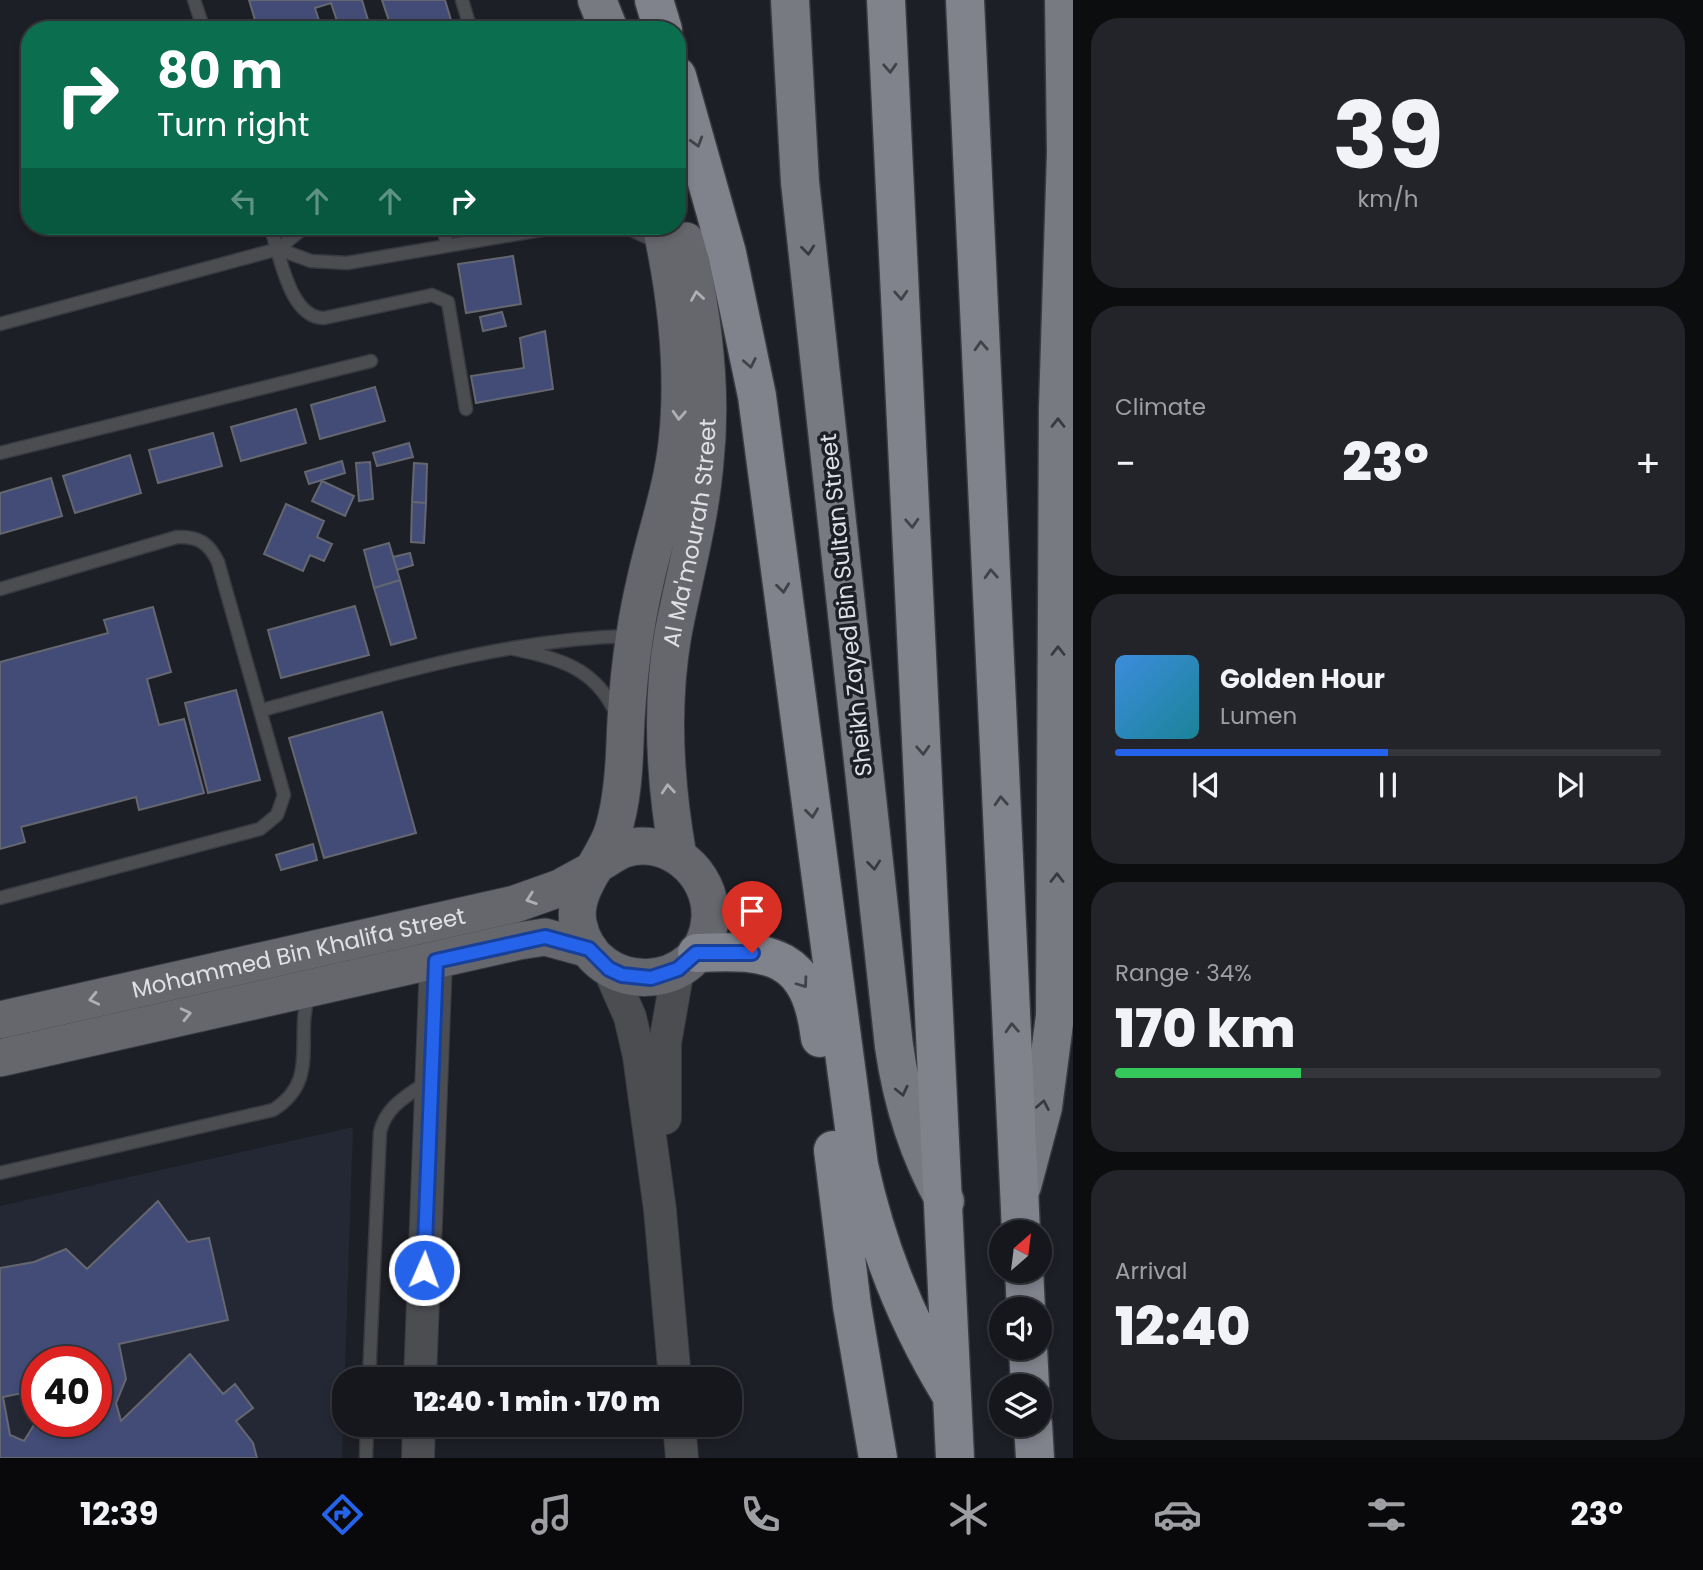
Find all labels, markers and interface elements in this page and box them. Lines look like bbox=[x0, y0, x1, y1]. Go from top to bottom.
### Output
text: 80 m bbox=[157, 37, 283, 105]
icon: right bbox=[42, 49, 133, 140]
one-way arrow bbox=[882, 63, 897, 74]
text: 39 bbox=[1332, 72, 1444, 200]
text: Turn right bbox=[157, 102, 309, 147]
one-way arrow bbox=[688, 135, 703, 147]
icon: left bbox=[225, 182, 263, 220]
icon: ahead bbox=[298, 182, 336, 220]
icon: ahead bbox=[371, 182, 409, 220]
icon: right bbox=[444, 182, 482, 220]
text: km/h bbox=[1357, 183, 1419, 215]
one-way arrow bbox=[800, 244, 815, 255]
one-way arrow bbox=[690, 290, 705, 302]
one-way arrow bbox=[893, 290, 908, 301]
one-way arrow bbox=[973, 341, 988, 352]
one-way arrow bbox=[742, 356, 757, 368]
text: Climate bbox=[1115, 391, 1206, 423]
one-way arrow bbox=[672, 410, 687, 421]
one-way arrow bbox=[1050, 417, 1066, 428]
street label: Al Ma'mourah Street bbox=[655, 418, 724, 650]
text: 23° bbox=[1342, 426, 1429, 499]
street label: Sheikh Zayed Bin Sultan Street bbox=[812, 432, 880, 778]
text: − bbox=[1115, 437, 1136, 490]
text: + bbox=[1635, 437, 1661, 490]
one-way arrow bbox=[904, 517, 919, 528]
one-way arrow bbox=[984, 568, 999, 579]
one-way arrow bbox=[776, 582, 791, 593]
one-way arrow bbox=[1050, 645, 1066, 655]
text: Golden Hour bbox=[1220, 661, 1385, 697]
text: Lumen bbox=[1220, 700, 1297, 732]
one-way arrow bbox=[916, 745, 931, 756]
icon: previous bbox=[1187, 766, 1225, 804]
icon: pause bbox=[1369, 766, 1407, 804]
icon: next bbox=[1551, 766, 1589, 804]
one-way arrow bbox=[661, 783, 676, 794]
one-way arrow bbox=[994, 795, 1009, 806]
one-way arrow bbox=[805, 807, 820, 819]
one-way arrow bbox=[867, 860, 882, 871]
one-way arrow bbox=[1049, 872, 1065, 883]
pin bbox=[722, 881, 782, 953]
one-way arrow bbox=[525, 891, 538, 905]
icon: arrive bbox=[733, 892, 771, 930]
street label: Mohammed Bin Khalifa Street bbox=[129, 900, 468, 1006]
text: Range · 34% bbox=[1115, 957, 1252, 989]
one-way arrow bbox=[795, 975, 807, 988]
one-way arrow bbox=[88, 990, 100, 1005]
text: 170 km bbox=[1115, 992, 1296, 1065]
one-way arrow bbox=[180, 1008, 192, 1023]
one-way arrow bbox=[1004, 1023, 1019, 1034]
one-way arrow bbox=[893, 1085, 908, 1097]
one-way arrow bbox=[1034, 1099, 1049, 1111]
north arrow bbox=[989, 1220, 1052, 1283]
map controls bbox=[989, 1220, 1052, 1437]
position arrow bbox=[387, 1233, 461, 1307]
text: Arrival bbox=[1115, 1255, 1187, 1287]
text: 12:40 bbox=[1115, 1290, 1251, 1363]
button: sound bbox=[989, 1297, 1052, 1360]
speed limit sign: 40 bbox=[21, 1346, 112, 1437]
button: layers bbox=[989, 1374, 1052, 1437]
text: 12:40 · 1 min · 170 m bbox=[414, 1384, 660, 1420]
icon: directions bbox=[318, 1490, 367, 1539]
icon: music bbox=[527, 1490, 576, 1539]
icon: phone bbox=[736, 1490, 785, 1539]
icon: climate bbox=[944, 1490, 993, 1539]
icon: car bbox=[1153, 1490, 1202, 1539]
icon: filters bbox=[1362, 1490, 1411, 1539]
text: 12:39 bbox=[80, 1491, 158, 1536]
text: 23° bbox=[1571, 1491, 1623, 1536]

